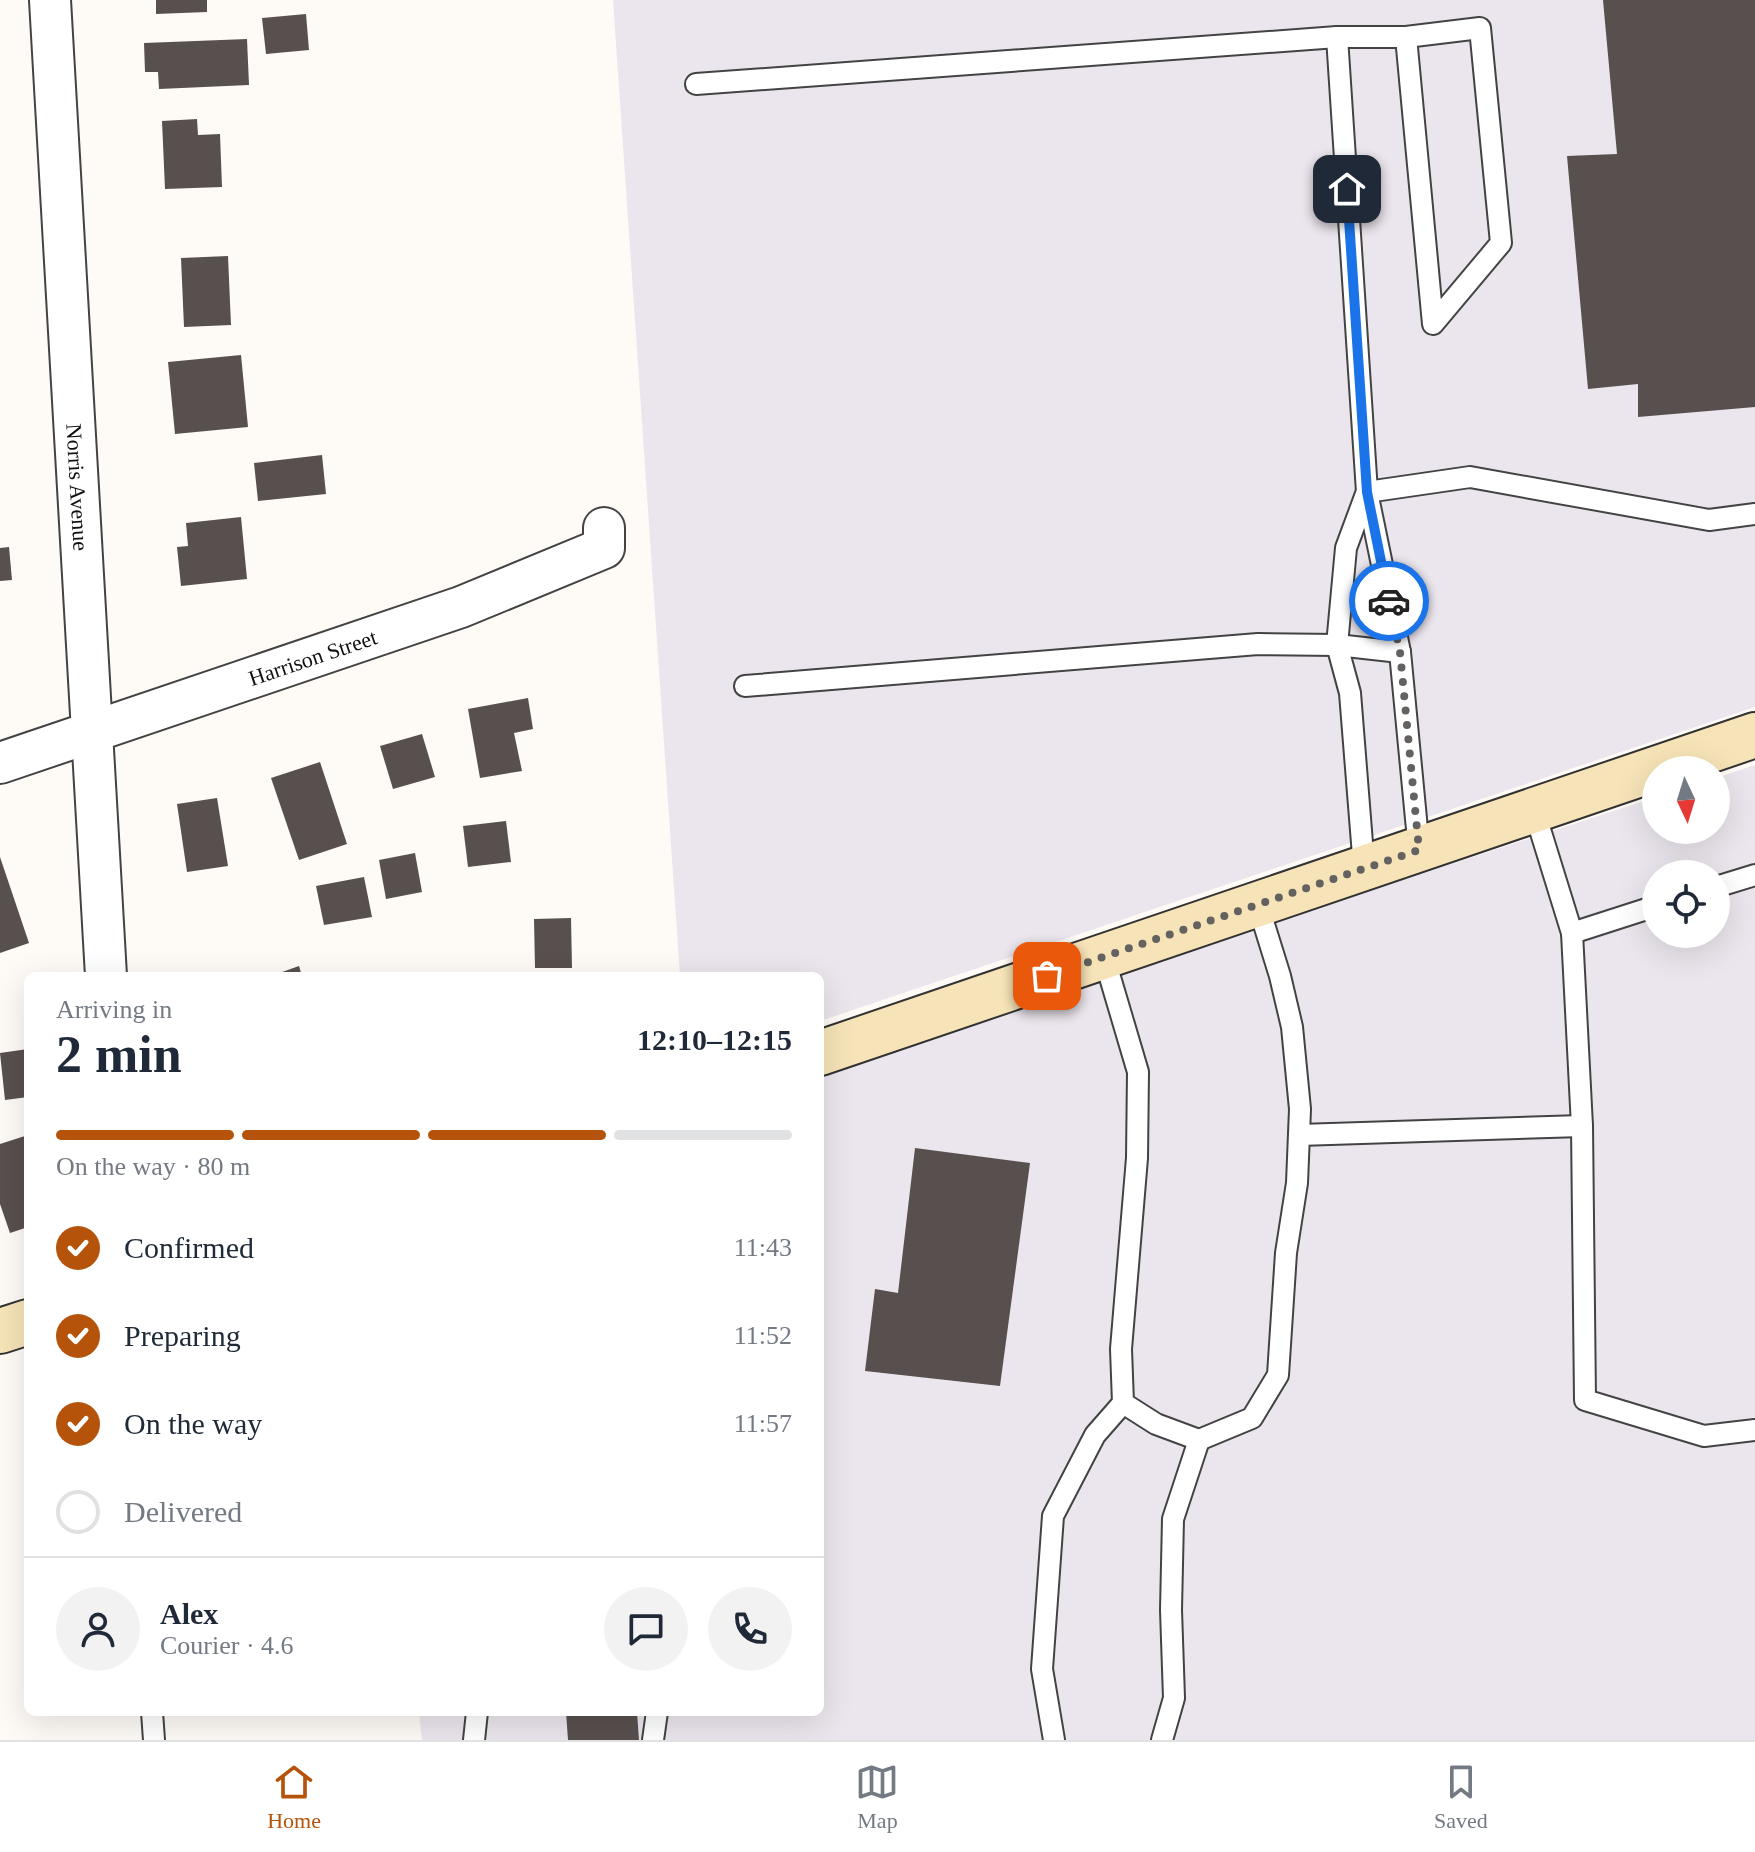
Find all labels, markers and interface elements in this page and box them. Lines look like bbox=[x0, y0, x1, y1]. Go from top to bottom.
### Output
pin bbox=[1313, 155, 1381, 223]
icon: home bbox=[1325, 167, 1369, 211]
street label: Norris Avenue bbox=[62, 423, 94, 551]
courier bbox=[1349, 561, 1429, 641]
icon: car bbox=[1367, 579, 1411, 623]
street label: Harrison Street bbox=[245, 624, 380, 691]
north arrow bbox=[1642, 756, 1730, 844]
map controls bbox=[1642, 756, 1730, 948]
button: locate bbox=[1642, 860, 1730, 948]
pin bbox=[1013, 942, 1081, 1010]
icon: bag bbox=[1025, 954, 1069, 998]
text: Arriving in bbox=[56, 995, 172, 1024]
text: 12:10–12:15 bbox=[637, 1023, 792, 1056]
text: 2 min bbox=[56, 1026, 182, 1083]
text: On the way · 80 m bbox=[56, 1152, 250, 1181]
icon: check bbox=[56, 1226, 100, 1270]
text: Confirmed bbox=[124, 1231, 254, 1264]
text: 11:43 bbox=[734, 1233, 792, 1262]
icon: check bbox=[56, 1314, 100, 1358]
text: Preparing bbox=[124, 1319, 241, 1352]
text: 11:52 bbox=[734, 1321, 792, 1350]
icon: check bbox=[56, 1402, 100, 1446]
text: On the way bbox=[124, 1407, 262, 1440]
text: 11:57 bbox=[734, 1409, 792, 1438]
text: Delivered bbox=[124, 1495, 242, 1528]
button: person bbox=[56, 1587, 140, 1671]
button: chat bbox=[604, 1587, 688, 1671]
button: phone bbox=[708, 1587, 792, 1671]
text: Alex bbox=[160, 1597, 218, 1630]
text: Courier · 4.6 bbox=[160, 1631, 294, 1660]
tab: Home bbox=[267, 1760, 321, 1834]
tab: Map bbox=[855, 1760, 899, 1834]
tab: Saved bbox=[1434, 1760, 1488, 1834]

